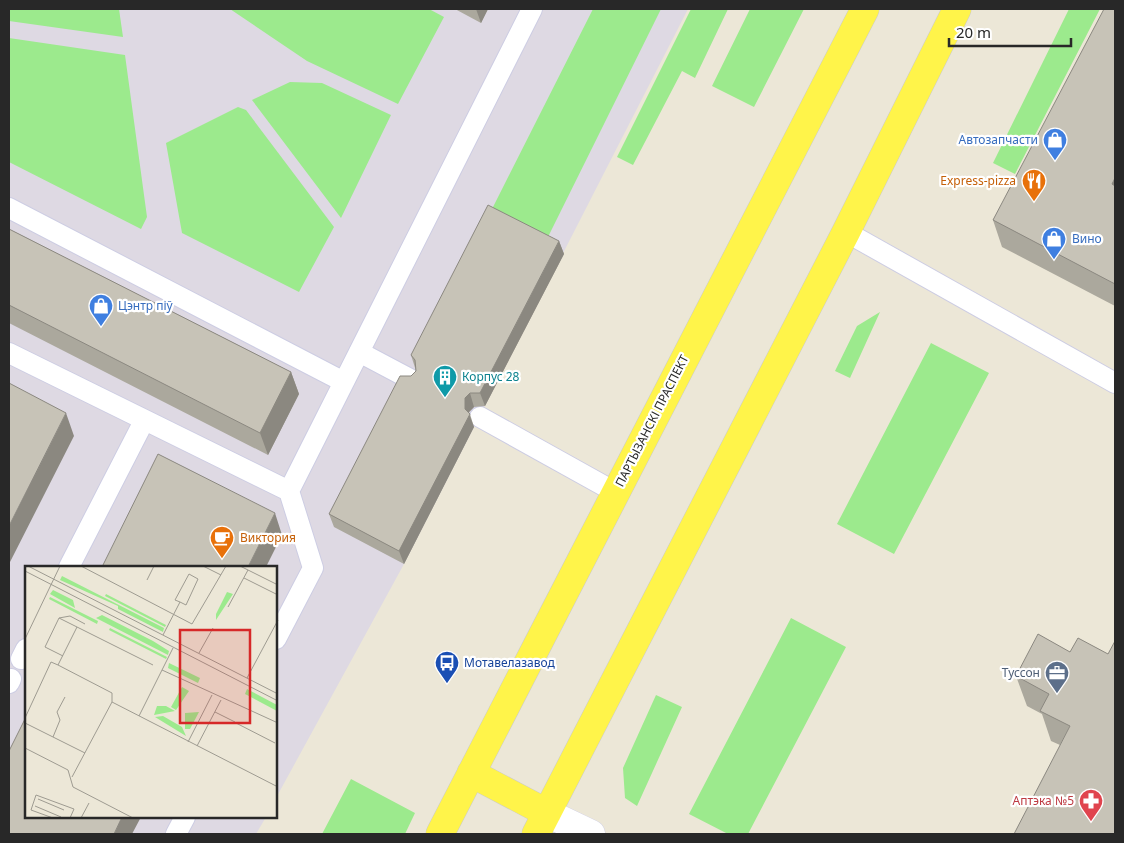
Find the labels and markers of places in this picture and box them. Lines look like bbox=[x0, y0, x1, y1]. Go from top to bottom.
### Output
shop icon: Автозапчасти bbox=[1042, 127, 1068, 161]
place label: Автозапчасти bbox=[959, 131, 1038, 148]
restaurant icon: Express-pizza bbox=[1021, 168, 1047, 202]
place label: Express-pizza bbox=[940, 172, 1016, 189]
shop icon: Вино bbox=[1041, 226, 1067, 260]
place label: Вино bbox=[1072, 230, 1102, 247]
shop icon: Цэнтр піў bbox=[88, 293, 114, 327]
place label: Цэнтр піў bbox=[118, 297, 174, 314]
building icon: Корпус 28 bbox=[432, 364, 458, 398]
place label: Корпус 28 bbox=[462, 368, 520, 385]
cafe icon: Виктория bbox=[209, 525, 235, 559]
place label: Виктория bbox=[240, 529, 296, 546]
bus stop icon: Мотавелазавод bbox=[434, 650, 460, 684]
place label: Мотавелазавод bbox=[464, 654, 556, 671]
office icon: Туссон bbox=[1044, 660, 1070, 694]
place label: Туссон bbox=[1002, 664, 1040, 681]
pharmacy icon: Аптэка №5 bbox=[1078, 788, 1104, 822]
place label: Аптэка №5 bbox=[1013, 792, 1074, 809]

